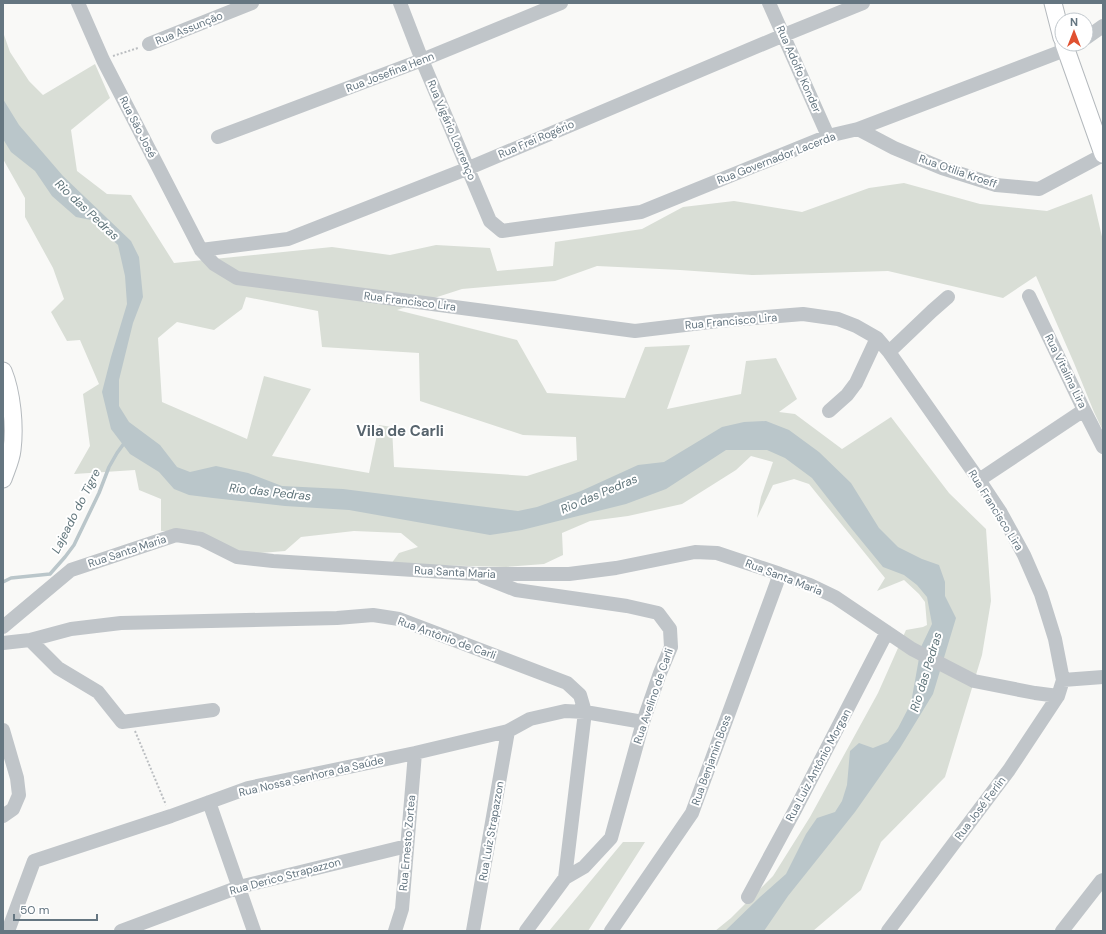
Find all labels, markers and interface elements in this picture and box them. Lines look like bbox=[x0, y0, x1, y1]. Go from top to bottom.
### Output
street label: Rua Assunção bbox=[153, 8, 225, 48]
north arrow bbox=[1054, 12, 1094, 52]
text: N bbox=[1070, 15, 1078, 29]
street label: Rua Adolfo Konder bbox=[774, 23, 824, 115]
street label: Rua Josefina Henn bbox=[344, 49, 436, 95]
street label: Rua Vigário Lourenço bbox=[425, 78, 479, 182]
street label: Rua São José bbox=[116, 94, 160, 160]
street label: Rua Frei Rogério bbox=[496, 117, 576, 161]
street label: Rua Governador Lacerda bbox=[715, 129, 837, 187]
street label: Rua Otilia Kroeff bbox=[917, 151, 999, 191]
water label: Rio das Pedras bbox=[51, 176, 123, 244]
street label: Rua Francisco Lira bbox=[363, 288, 457, 314]
street label: Rua Francisco Lira bbox=[684, 310, 778, 332]
street label: Rua Vitalina Lira bbox=[1042, 332, 1090, 410]
district label: Vila de Carli bbox=[356, 421, 444, 441]
water label: Lajeado do Tigre bbox=[48, 466, 104, 556]
street label: Rua Francisco Lira bbox=[966, 467, 1027, 553]
water label: Rio das Pedras bbox=[558, 471, 640, 517]
water label: Rio das Pedras bbox=[228, 480, 312, 504]
street label: Rua Santa Maria bbox=[86, 532, 168, 570]
street label: Rua Santa Maria bbox=[743, 556, 825, 598]
street label: Rua Santa Maria bbox=[414, 563, 496, 581]
street label: Rua Antônio de Carli bbox=[396, 614, 498, 662]
water label: Rio das Pedras bbox=[906, 630, 946, 714]
street label: Rua Avelino de Carli bbox=[630, 646, 676, 746]
street label: Rua Luiz Antônio Morgan bbox=[782, 706, 854, 824]
street label: Rua Benjamin Boss bbox=[688, 713, 734, 807]
street label: Rua Nossa Senhora da Saúde bbox=[237, 753, 385, 799]
street label: Rua José Ferlin bbox=[952, 773, 1008, 843]
street label: Rua Luiz Strapazzon bbox=[475, 780, 507, 882]
street label: Rua Ernesto Zortea bbox=[396, 794, 418, 892]
street label: Rua Derico Strapazzon bbox=[228, 854, 342, 898]
scale bar bbox=[14, 896, 97, 922]
text: 50 m bbox=[20, 902, 49, 918]

